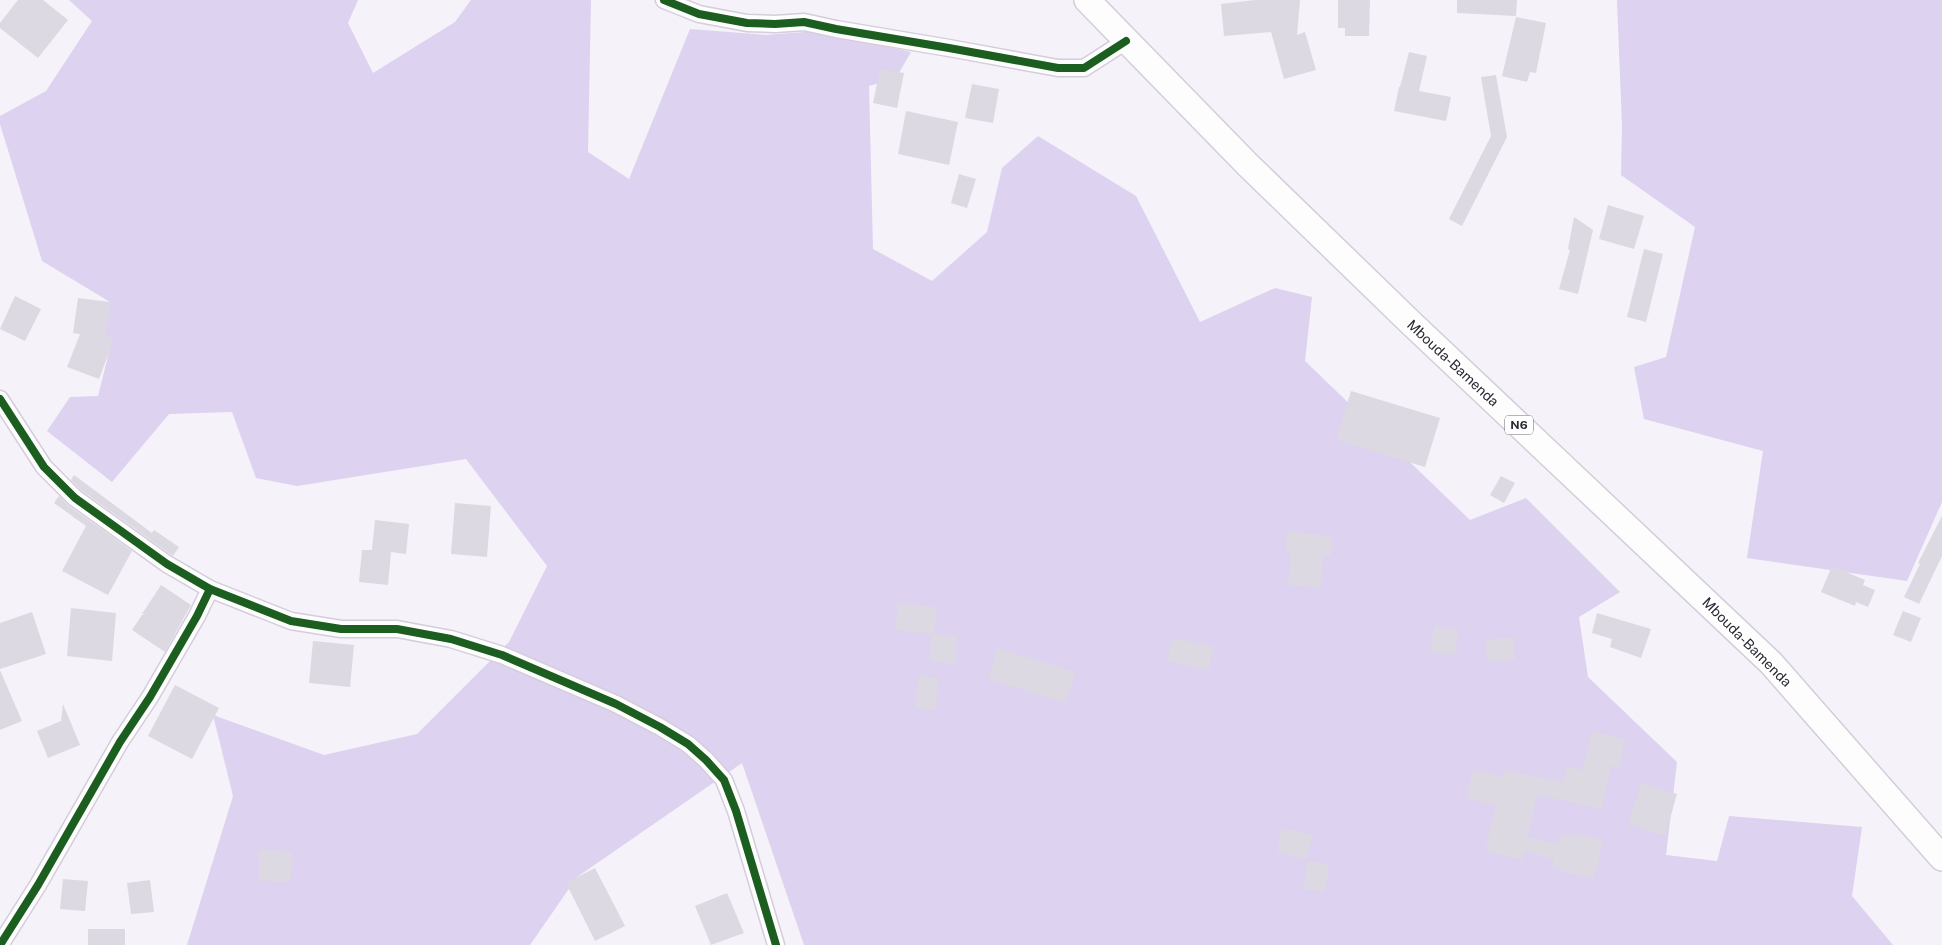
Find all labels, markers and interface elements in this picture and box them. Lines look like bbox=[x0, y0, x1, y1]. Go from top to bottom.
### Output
street label: Mbouda-Bamenda bbox=[1404, 316, 1502, 410]
road number: N6 bbox=[1505, 416, 1533, 434]
street label: Mbouda-Bamenda bbox=[1699, 594, 1795, 690]

